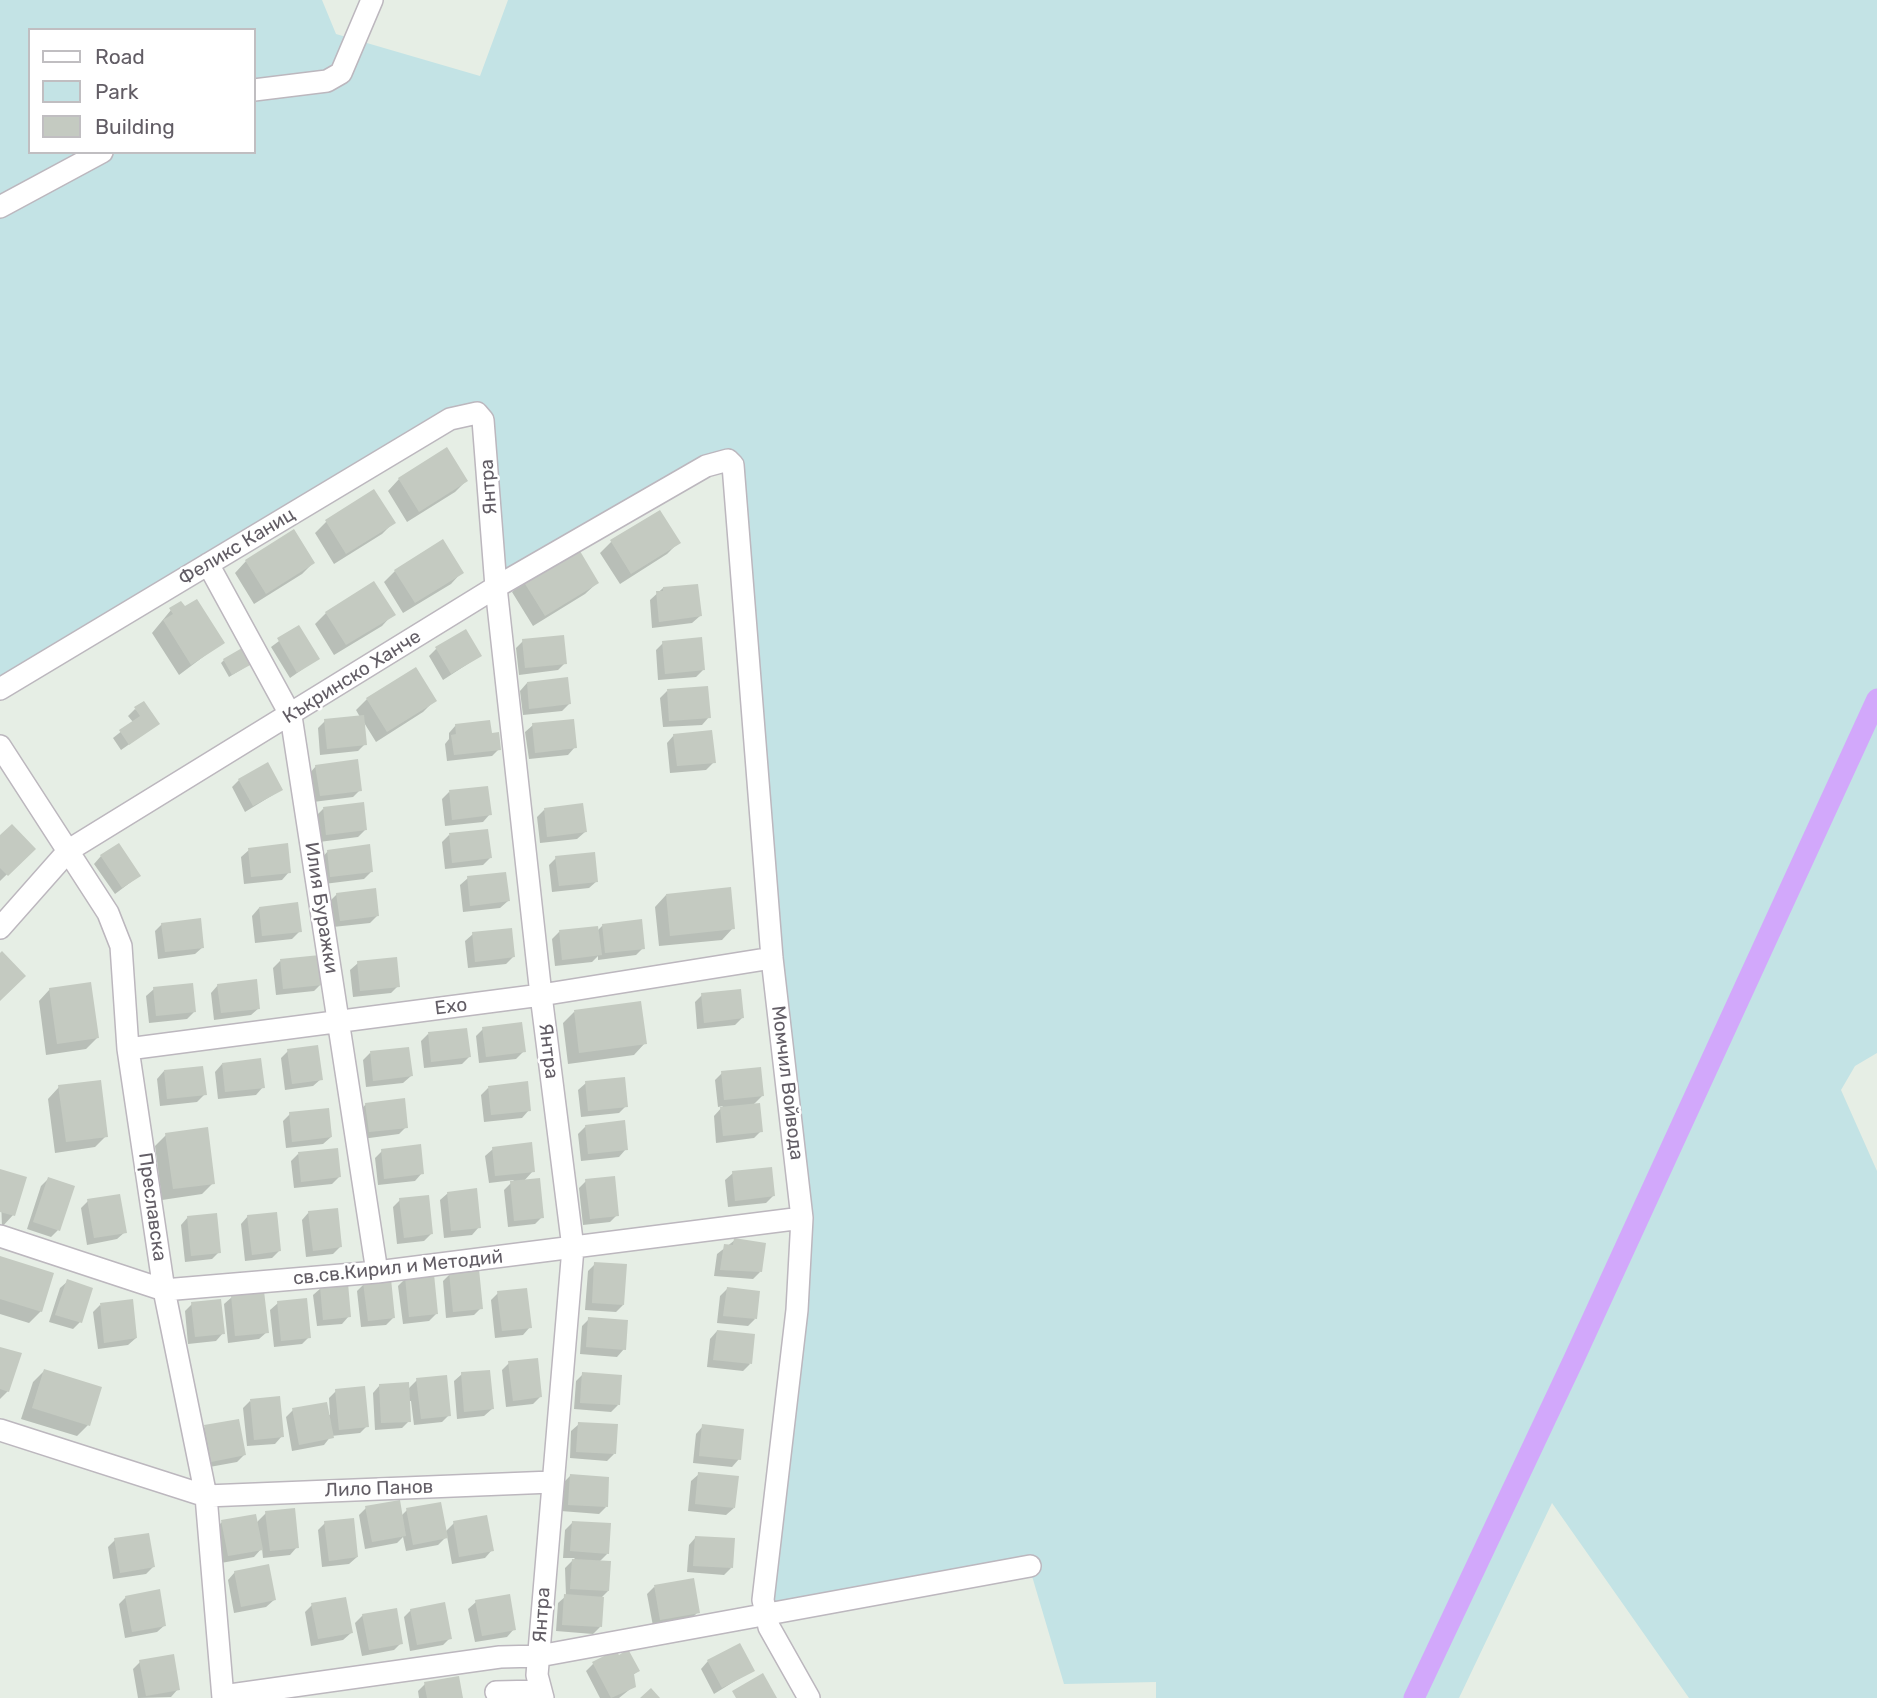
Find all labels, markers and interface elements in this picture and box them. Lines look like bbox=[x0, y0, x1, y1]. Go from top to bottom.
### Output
legend bbox=[28, 28, 256, 154]
text: Road bbox=[95, 44, 145, 69]
text: Park bbox=[95, 79, 139, 104]
text: Building bbox=[95, 114, 175, 139]
street label: Янтра bbox=[476, 458, 502, 516]
street label: Феликс Каниц bbox=[175, 503, 299, 591]
street label: Къкринско Ханче bbox=[279, 625, 425, 729]
street label: Илия Буражки bbox=[299, 841, 343, 975]
street label: Ехо bbox=[433, 994, 469, 1020]
street label: Момчил Войвода bbox=[766, 1005, 808, 1161]
street label: Янтра bbox=[533, 1022, 563, 1080]
street label: Преславска bbox=[133, 1151, 171, 1263]
street label: св.св.Кирил и Методий bbox=[292, 1246, 504, 1290]
street label: Лило Панов bbox=[324, 1476, 434, 1502]
street label: Янтра bbox=[529, 1586, 555, 1644]

